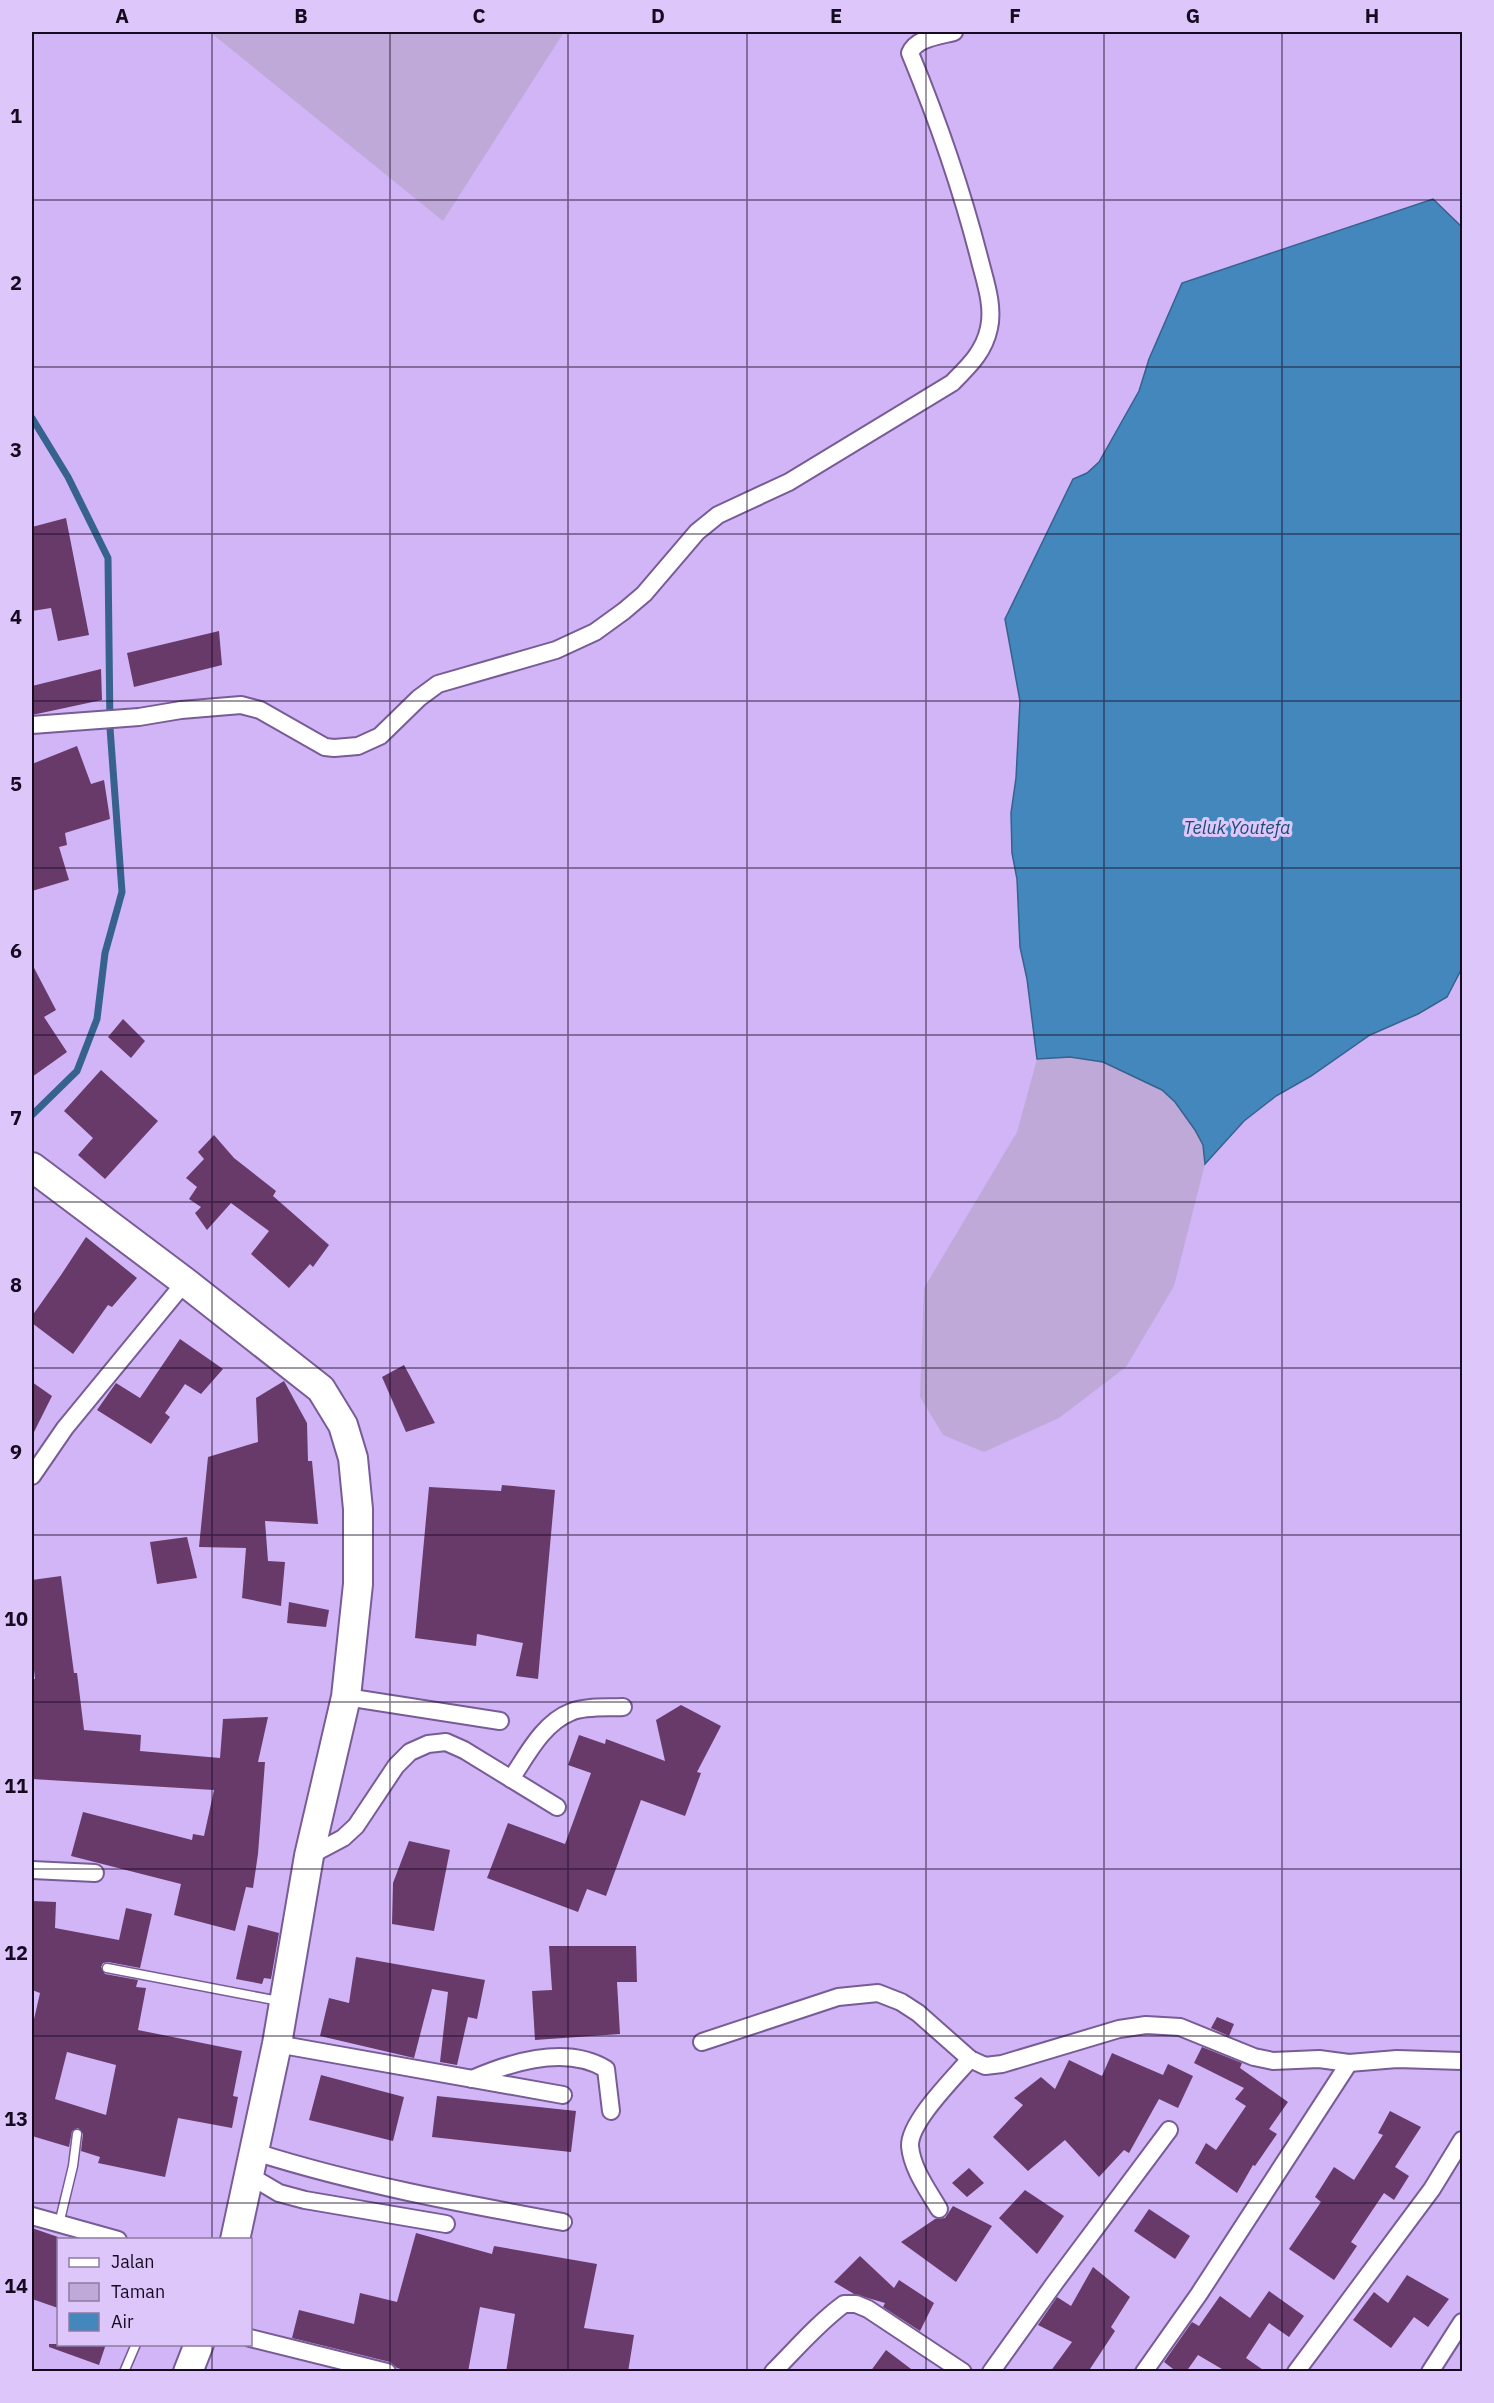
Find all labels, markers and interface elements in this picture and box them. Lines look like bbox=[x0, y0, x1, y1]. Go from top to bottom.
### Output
text: A bbox=[115, 2, 129, 29]
text: B bbox=[294, 2, 308, 29]
text: C bbox=[472, 2, 486, 29]
text: D bbox=[651, 2, 665, 29]
text: E bbox=[830, 2, 842, 29]
text: F bbox=[1009, 2, 1021, 29]
text: G bbox=[1186, 2, 1200, 29]
text: H bbox=[1365, 2, 1379, 29]
text: 1 bbox=[10, 102, 22, 129]
text: 2 bbox=[10, 269, 22, 296]
text: 3 bbox=[10, 436, 22, 463]
text: 4 bbox=[10, 603, 22, 630]
text: 5 bbox=[10, 770, 22, 797]
water label: Teluk Youtefa bbox=[1184, 816, 1290, 839]
text: 6 bbox=[10, 937, 22, 964]
text: 7 bbox=[10, 1104, 22, 1131]
text: 8 bbox=[10, 1271, 22, 1298]
text: 9 bbox=[10, 1438, 22, 1465]
text: 10 bbox=[4, 1605, 28, 1632]
text: 11 bbox=[4, 1772, 28, 1799]
text: 12 bbox=[4, 1939, 28, 1966]
text: 13 bbox=[4, 2105, 28, 2132]
legend bbox=[57, 2238, 252, 2346]
text: Jalan bbox=[111, 2250, 155, 2273]
text: 14 bbox=[4, 2272, 28, 2299]
text: Taman bbox=[111, 2280, 165, 2303]
text: Air bbox=[111, 2310, 134, 2333]

